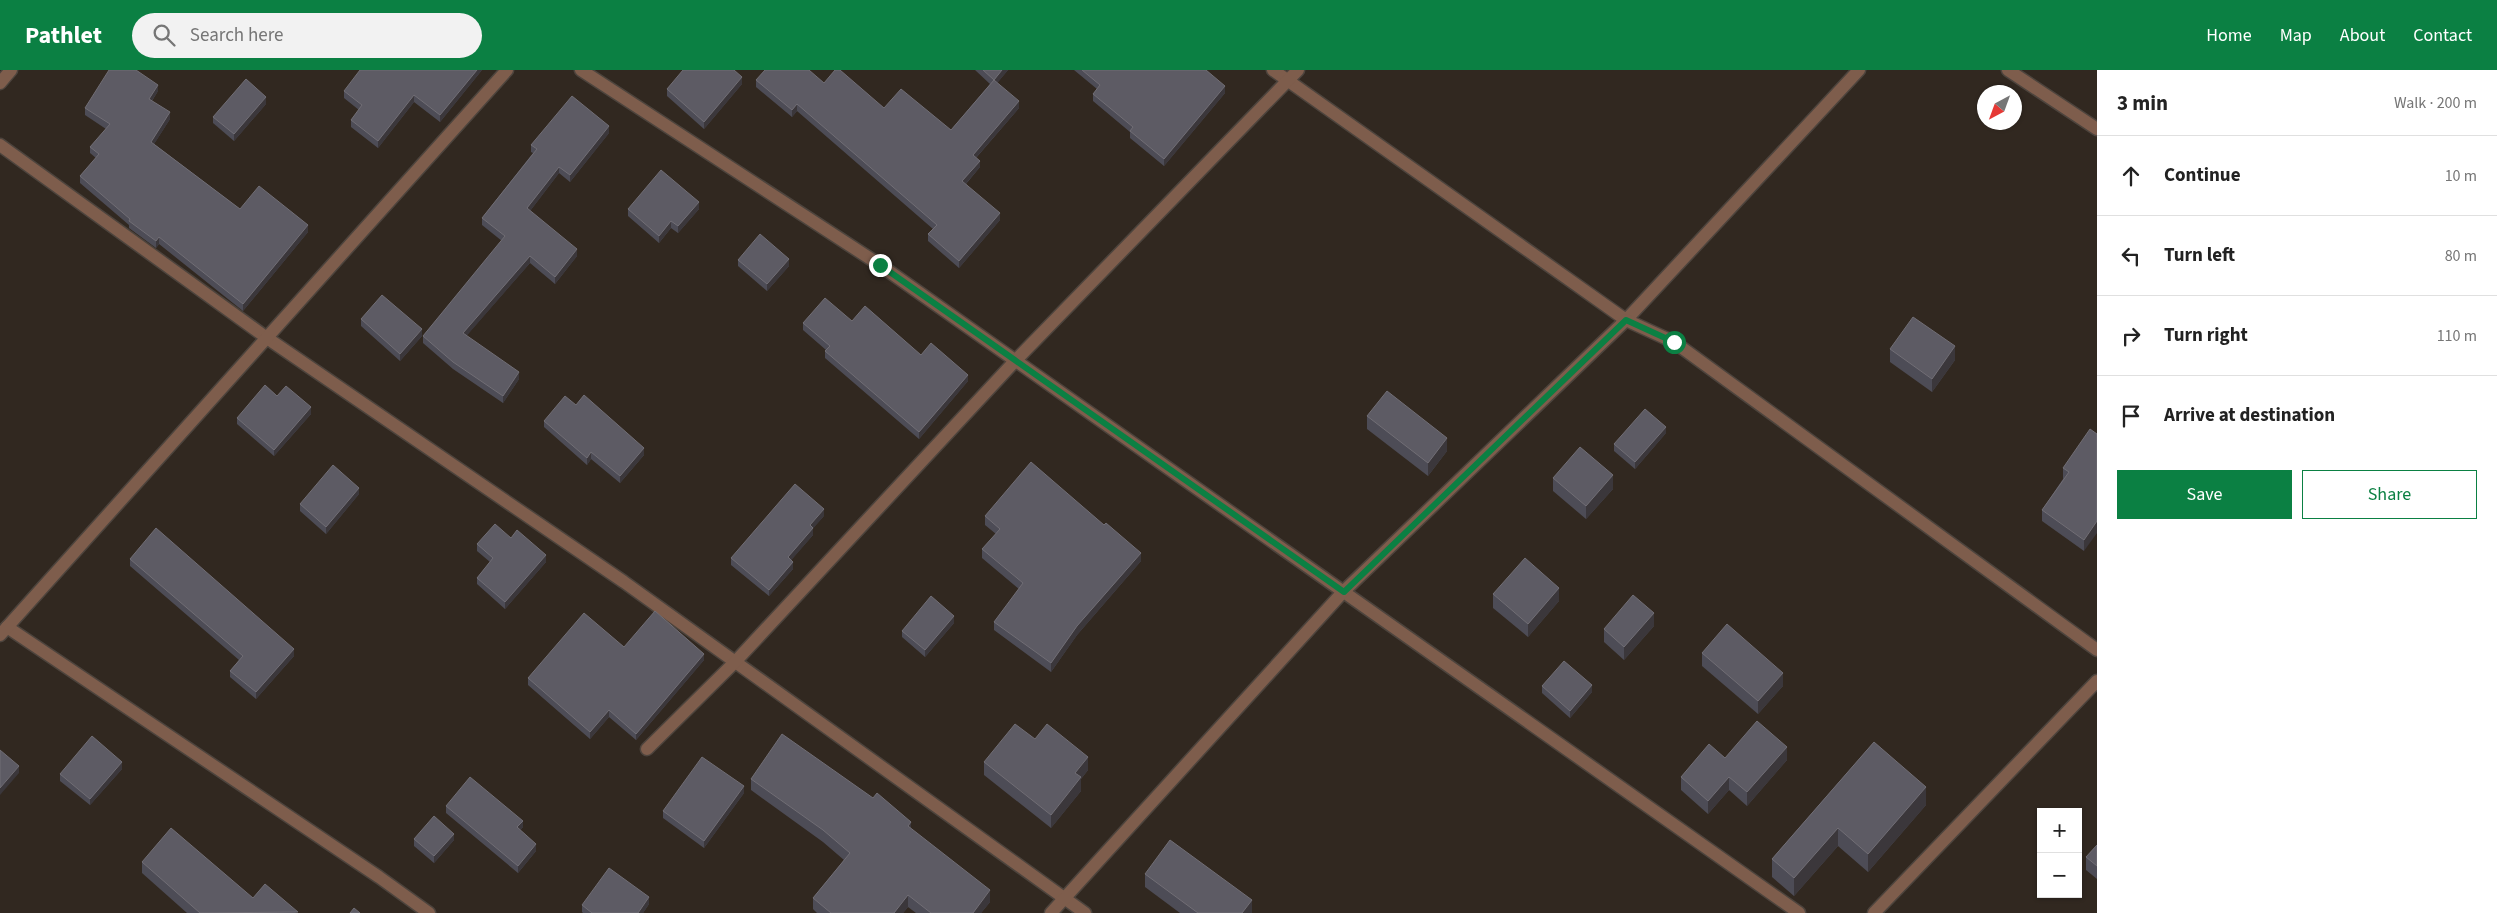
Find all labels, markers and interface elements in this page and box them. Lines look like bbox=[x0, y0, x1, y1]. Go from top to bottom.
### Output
search box bbox=[132, 13, 482, 58]
text: Pathlet bbox=[25, 18, 102, 53]
icon: search bbox=[150, 21, 178, 49]
text: Search here bbox=[190, 22, 284, 49]
text: Home bbox=[2206, 23, 2252, 48]
text: Map bbox=[2280, 23, 2312, 48]
text: About bbox=[2340, 23, 2385, 48]
text: Contact bbox=[2413, 23, 2472, 48]
north arrow bbox=[1977, 85, 2022, 130]
text: 3 min bbox=[2117, 88, 2168, 118]
text: Walk · 200 m bbox=[2394, 92, 2477, 114]
icon: ahead bbox=[2117, 162, 2145, 190]
text: Continue bbox=[2164, 162, 2241, 189]
text: 10 m bbox=[2445, 165, 2477, 187]
icon: left bbox=[2117, 242, 2145, 270]
text: Turn left bbox=[2164, 242, 2235, 269]
text: 80 m bbox=[2445, 245, 2477, 267]
route end bbox=[869, 254, 892, 277]
icon: right bbox=[2117, 322, 2145, 350]
text: Turn right bbox=[2164, 322, 2248, 349]
text: 110 m bbox=[2437, 325, 2477, 347]
route start bbox=[1663, 331, 1686, 354]
icon: arrive bbox=[2117, 402, 2145, 430]
text: Arrive at destination bbox=[2164, 402, 2335, 429]
button: Save bbox=[2117, 470, 2292, 519]
button: Share bbox=[2302, 470, 2477, 519]
map controls bbox=[2037, 808, 2082, 898]
button: + bbox=[2037, 808, 2082, 853]
button: − bbox=[2037, 853, 2082, 898]

